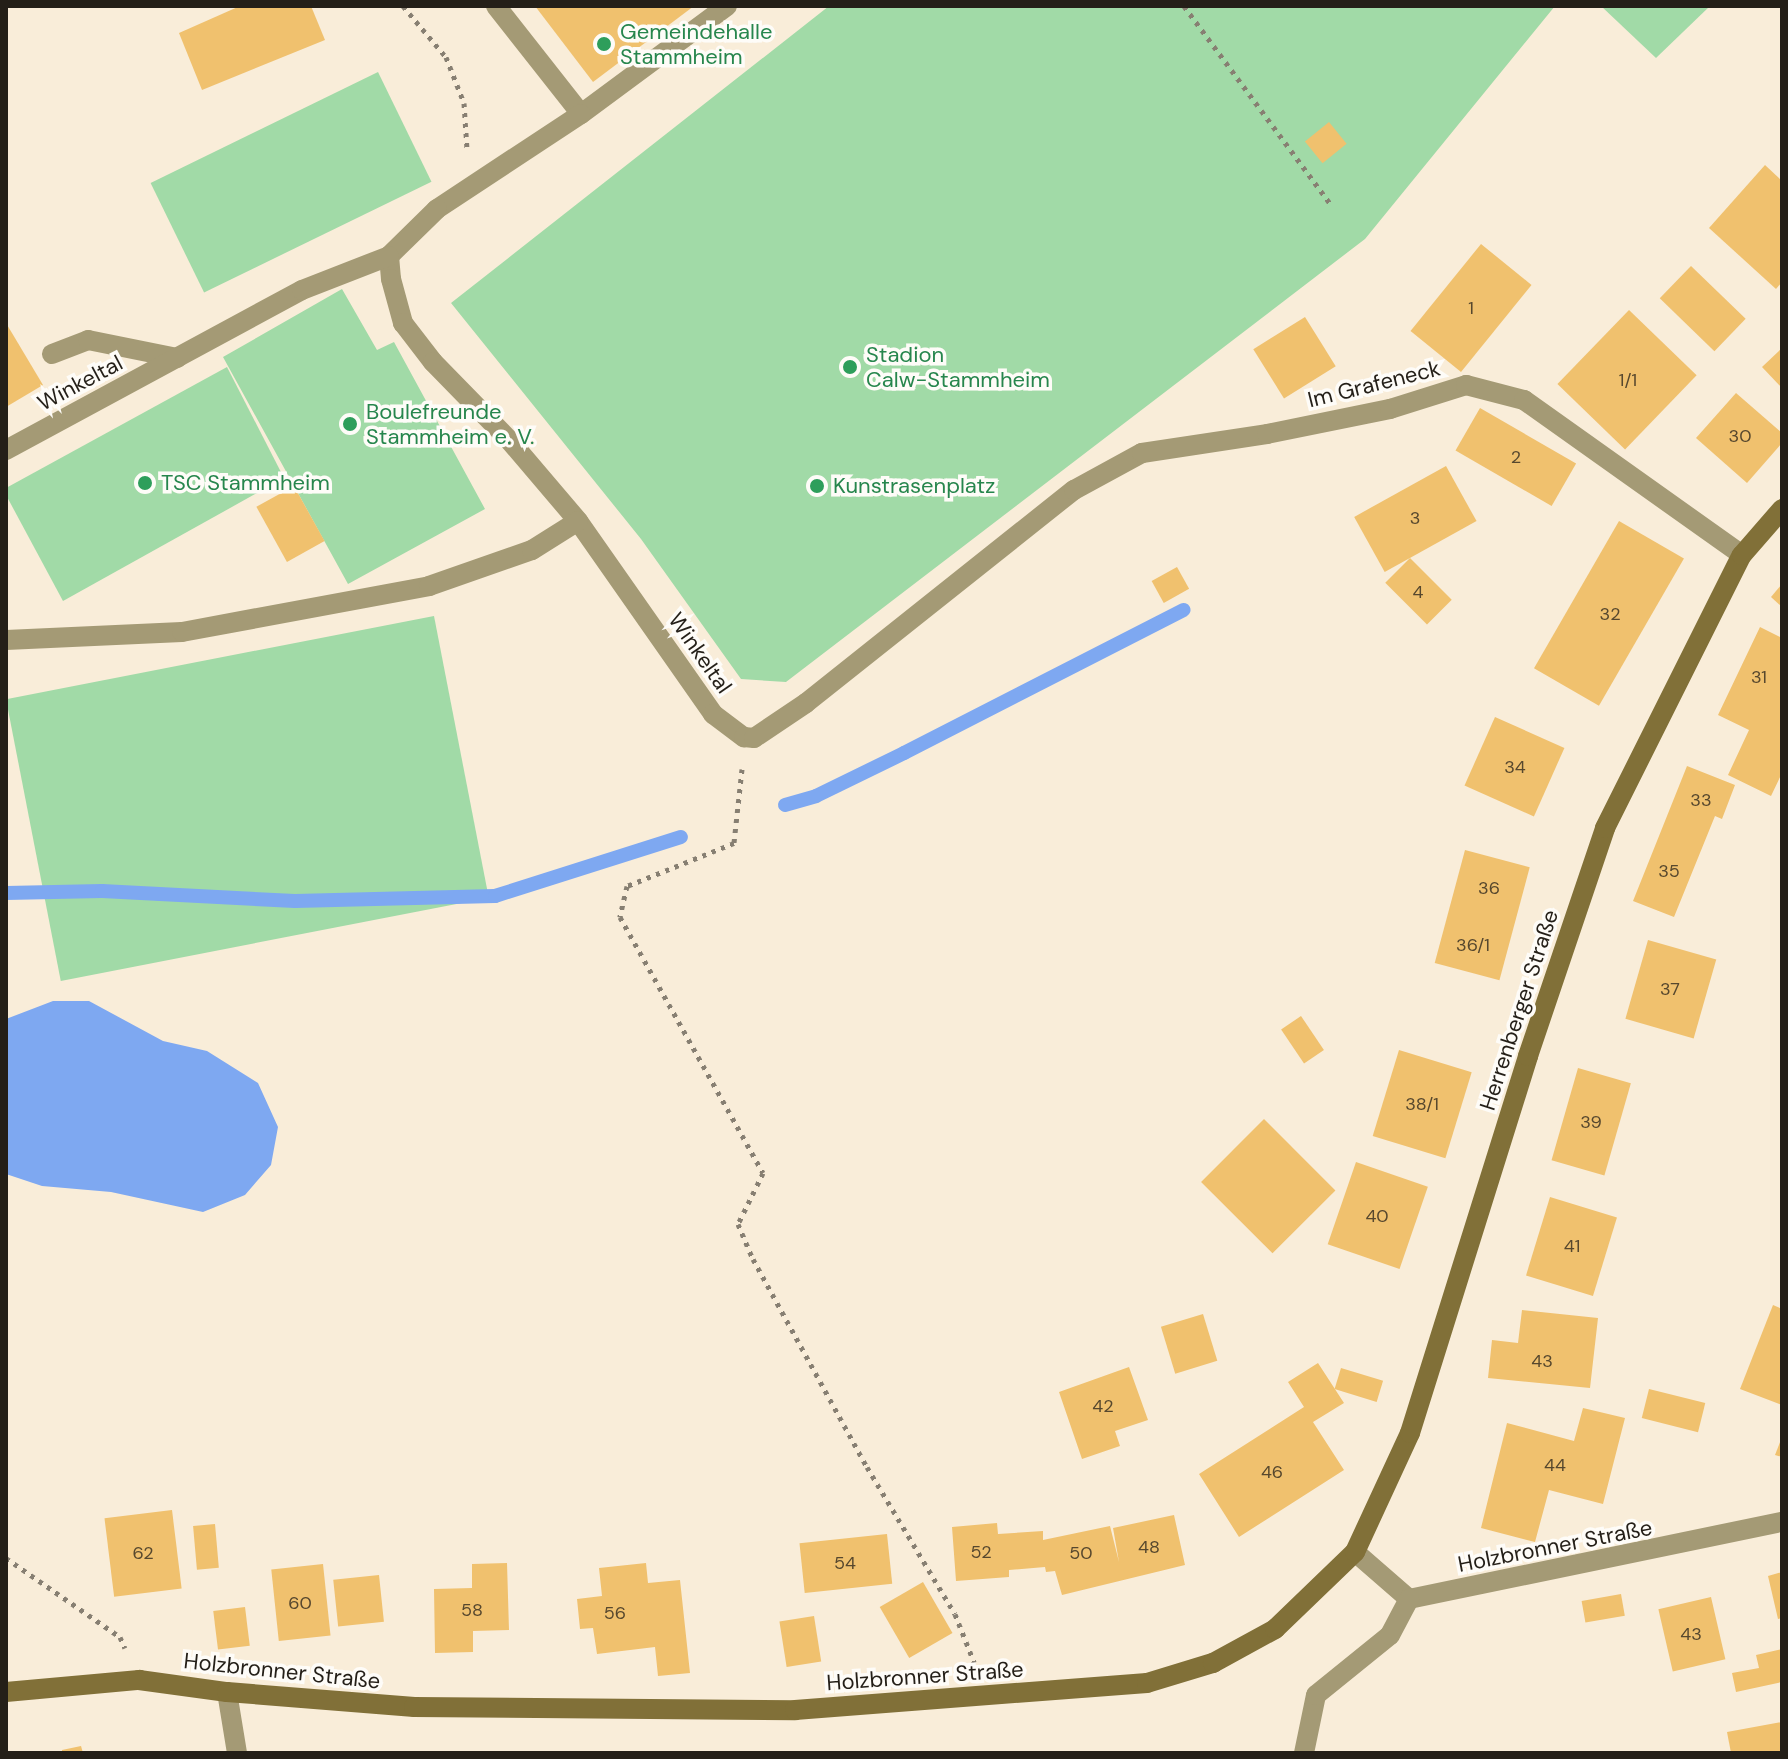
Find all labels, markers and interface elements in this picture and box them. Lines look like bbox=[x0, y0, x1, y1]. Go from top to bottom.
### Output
place label: Gemeindehalle Stammheim bbox=[620, 18, 772, 70]
marker: Gemeindehalle Stammheim bbox=[595, 35, 613, 53]
house number: 1 bbox=[1468, 297, 1474, 319]
place label: Stadion Calw-Stammheim bbox=[866, 341, 1050, 392]
street label: Winkeltal bbox=[33, 350, 127, 416]
street label: Im Grafeneck bbox=[1305, 355, 1443, 413]
marker: Stadion Calw-Stammheim bbox=[841, 358, 859, 376]
house number: 1/1 bbox=[1619, 369, 1637, 391]
place label: Boulefreunde Stammheim e. V. bbox=[366, 398, 534, 450]
marker: Boulefreunde Stammheim e. V. bbox=[341, 415, 359, 433]
house number: 30 bbox=[1729, 425, 1751, 447]
house number: 2 bbox=[1511, 446, 1521, 468]
place label: TSC Stammheim bbox=[161, 470, 330, 496]
place label: Kunstrasenplatz bbox=[833, 473, 995, 499]
marker: TSC Stammheim bbox=[136, 474, 154, 492]
marker: Kunstrasenplatz bbox=[808, 477, 826, 495]
house number: 3 bbox=[1410, 507, 1420, 529]
house number: 4 bbox=[1413, 581, 1423, 603]
house number: 32 bbox=[1599, 603, 1621, 625]
street label: Winkeltal bbox=[663, 608, 737, 698]
house number: 31 bbox=[1751, 666, 1767, 688]
house number: 34 bbox=[1504, 756, 1526, 778]
house number: 33 bbox=[1690, 789, 1712, 811]
house number: 35 bbox=[1658, 860, 1680, 882]
house number: 36 bbox=[1478, 877, 1500, 899]
street label: Herrenberger Straße bbox=[1474, 906, 1564, 1114]
house number: 36/1 bbox=[1456, 934, 1490, 956]
house number: 37 bbox=[1660, 978, 1680, 1000]
house number: 38/1 bbox=[1405, 1093, 1439, 1115]
house number: 39 bbox=[1580, 1111, 1602, 1133]
house number: 40 bbox=[1365, 1205, 1389, 1227]
house number: 41 bbox=[1564, 1235, 1580, 1257]
house number: 43 bbox=[1531, 1350, 1553, 1372]
house number: 42 bbox=[1092, 1395, 1114, 1417]
house number: 44 bbox=[1544, 1454, 1566, 1476]
house number: 46 bbox=[1261, 1461, 1283, 1483]
street label: Holzbronner Straße bbox=[1456, 1514, 1654, 1578]
house number: 48 bbox=[1138, 1536, 1160, 1558]
house number: 52 bbox=[970, 1541, 992, 1563]
house number: 62 bbox=[132, 1542, 154, 1564]
house number: 50 bbox=[1069, 1542, 1093, 1564]
house number: 54 bbox=[834, 1552, 856, 1574]
house number: 60 bbox=[288, 1592, 312, 1614]
house number: 58 bbox=[461, 1599, 483, 1621]
house number: 56 bbox=[604, 1602, 626, 1624]
house number: 43 bbox=[1680, 1623, 1702, 1645]
street label: Holzbronner Straße bbox=[182, 1648, 382, 1694]
street label: Holzbronner Straße bbox=[826, 1656, 1024, 1696]

